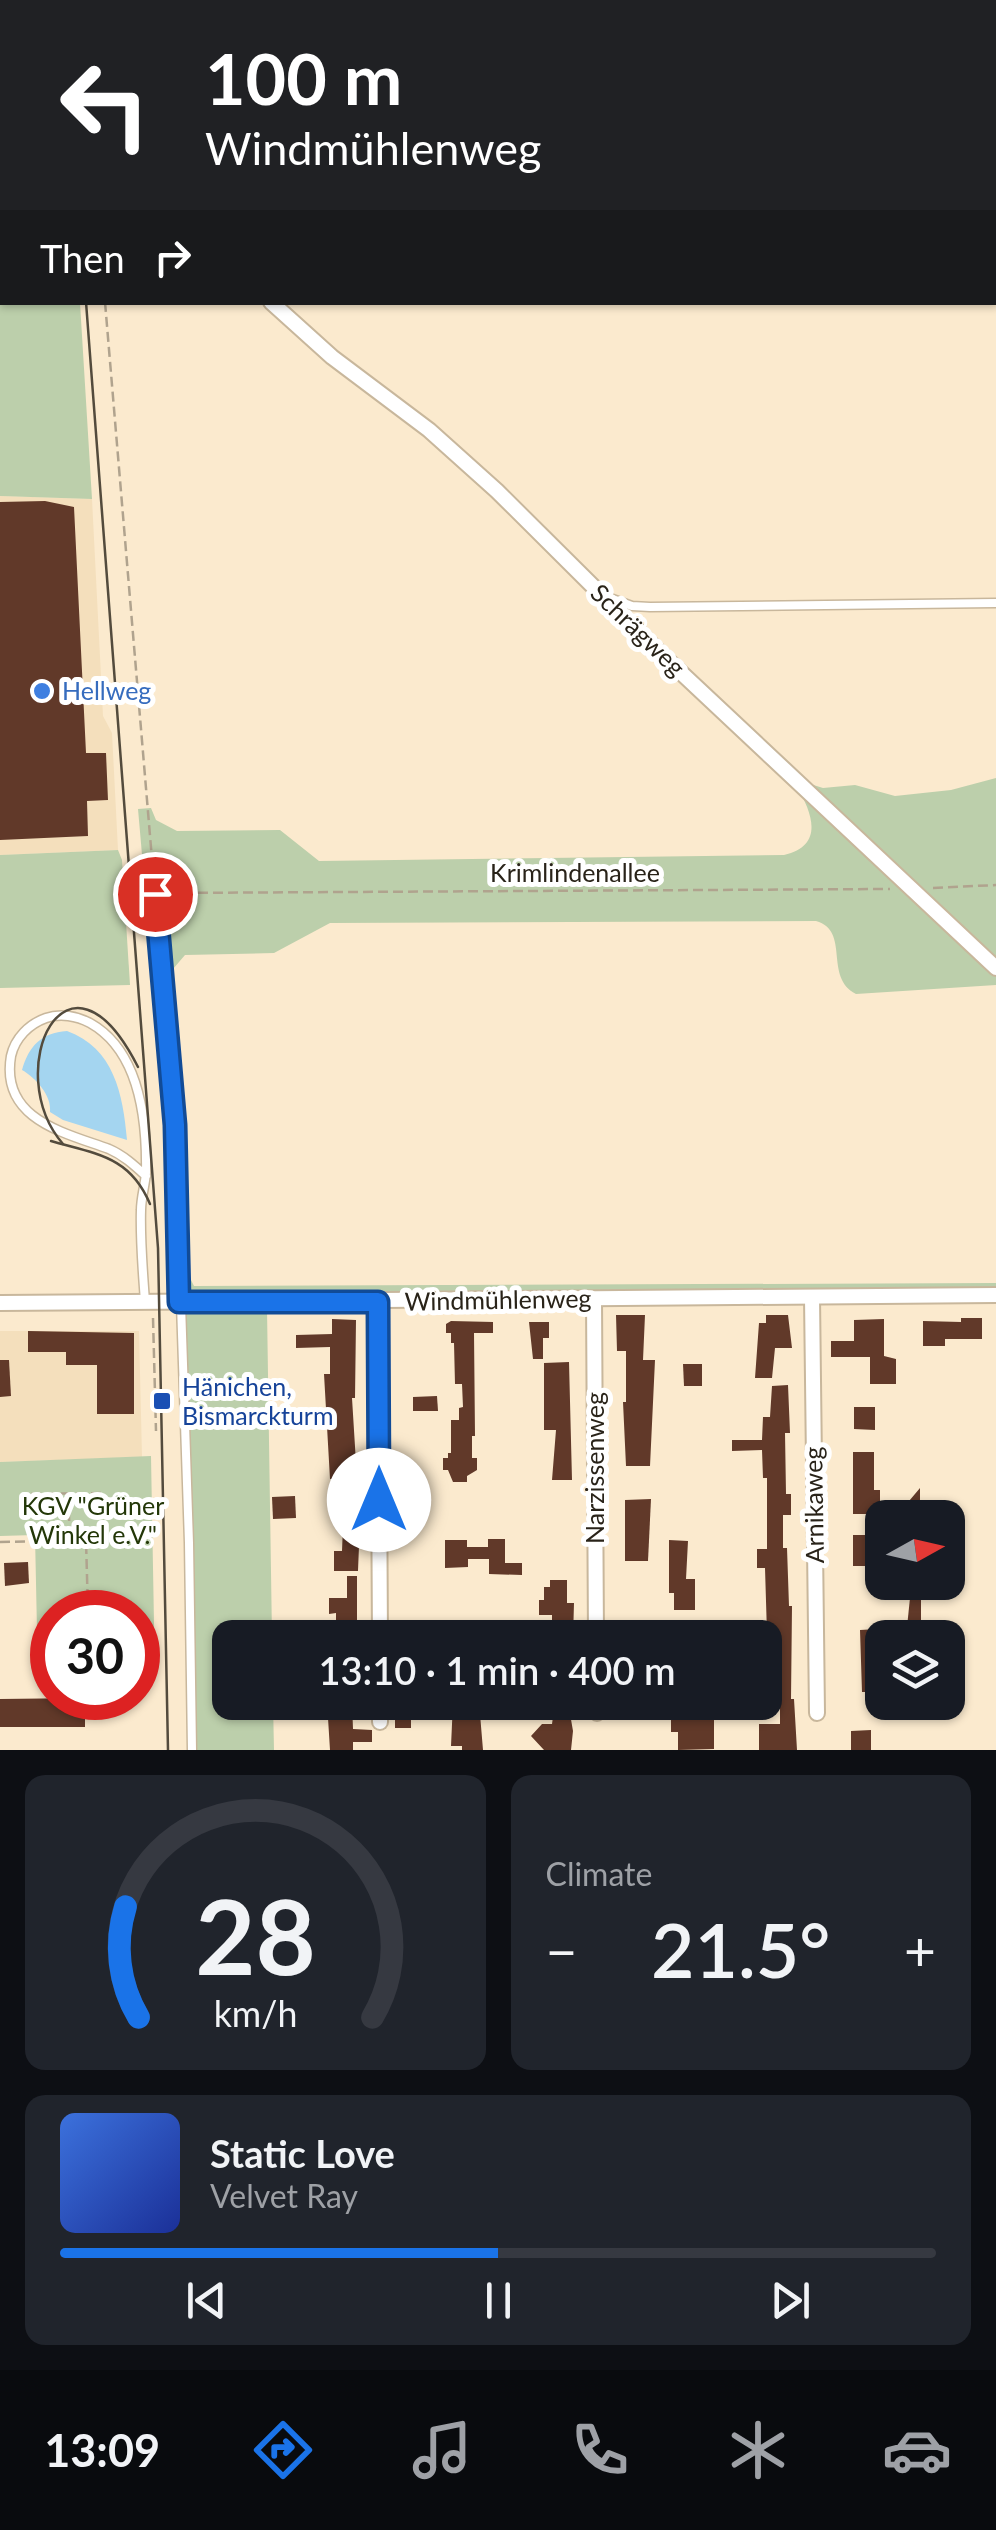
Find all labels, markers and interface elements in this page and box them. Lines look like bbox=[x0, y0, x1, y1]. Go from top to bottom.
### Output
text: 100 m bbox=[205, 36, 402, 120]
icon: left bbox=[40, 40, 170, 170]
text: Windmühlenweg bbox=[205, 121, 541, 175]
icon: right bbox=[145, 230, 200, 285]
text: Then bbox=[40, 235, 125, 281]
street label: Schrägweg bbox=[585, 577, 692, 682]
place label: Hellweg bbox=[62, 675, 151, 705]
marker: Hellweg bbox=[31, 680, 53, 702]
pin bbox=[113, 852, 198, 937]
street label: Krimlindenallee bbox=[490, 857, 660, 887]
icon: arrive bbox=[128, 867, 183, 922]
street label: Windmühlenweg bbox=[404, 1282, 592, 1316]
place label: Hänichen, Bismarckturm bbox=[182, 1371, 334, 1430]
marker: Hänichen, Bismarckturm bbox=[151, 1390, 173, 1412]
street label: Narzissenweg bbox=[579, 1392, 609, 1544]
street label: Arnikaweg bbox=[797, 1446, 829, 1564]
position arrow bbox=[327, 1448, 431, 1552]
park label: KGV "Grüner Winkel e.V." bbox=[22, 1490, 164, 1549]
north arrow bbox=[865, 1500, 965, 1600]
map controls bbox=[865, 1500, 965, 1720]
speed limit sign: 30 bbox=[30, 1590, 160, 1720]
button: layers bbox=[865, 1620, 965, 1720]
text: 13:10 · 1 min · 400 m bbox=[319, 1647, 675, 1693]
text: Climate bbox=[546, 1854, 652, 1893]
text: 28 bbox=[195, 1872, 316, 1997]
text: 21.5° bbox=[651, 1904, 830, 1994]
text: − bbox=[546, 1917, 577, 1983]
text: + bbox=[904, 1917, 936, 1983]
text: km/h bbox=[213, 1992, 297, 2035]
text: Static Love bbox=[210, 2130, 395, 2176]
text: Velvet Ray bbox=[210, 2176, 358, 2215]
icon: previous bbox=[179, 2273, 234, 2328]
icon: pause bbox=[471, 2273, 526, 2328]
icon: next bbox=[763, 2273, 818, 2328]
icon: directions bbox=[248, 2415, 318, 2485]
icon: music bbox=[407, 2415, 477, 2485]
icon: phone bbox=[565, 2415, 635, 2485]
icon: climate bbox=[723, 2415, 793, 2485]
icon: car bbox=[882, 2415, 952, 2485]
text: 13:09 bbox=[44, 2423, 160, 2477]

